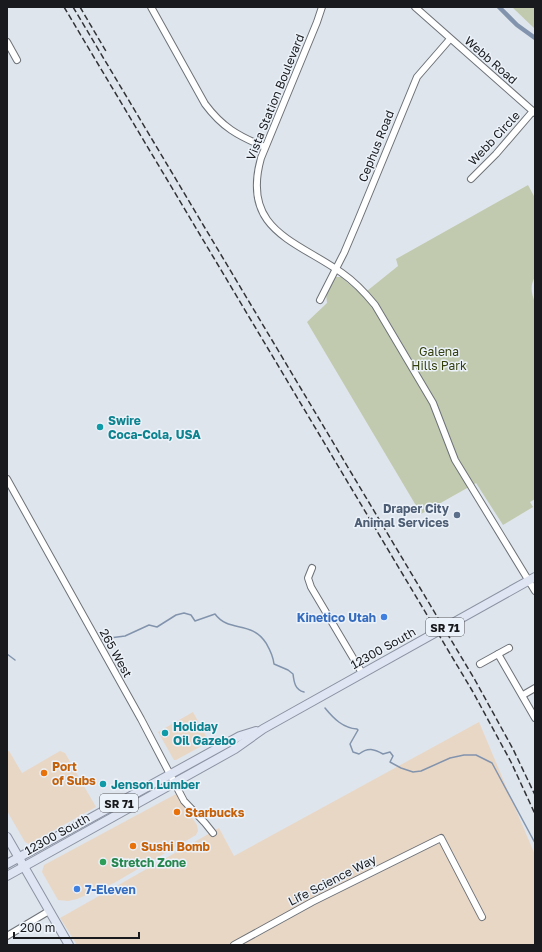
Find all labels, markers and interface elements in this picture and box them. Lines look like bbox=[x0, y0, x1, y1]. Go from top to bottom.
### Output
street label: Vista Station Boulevard bbox=[243, 32, 307, 162]
street label: Webb Road bbox=[461, 33, 521, 87]
street label: Cephus Road bbox=[355, 108, 397, 184]
street label: Webb Circle bbox=[465, 108, 523, 168]
park label: Galena Hills Park bbox=[411, 344, 467, 373]
place label: Swire Coca-Cola, USA bbox=[108, 413, 201, 442]
marker: Swire Coca-Cola, USA bbox=[95, 422, 105, 432]
place label: Draper City Animal Services bbox=[354, 501, 450, 530]
marker: Draper City Animal Services bbox=[452, 510, 462, 520]
place label: Kinetico Utah bbox=[297, 610, 376, 625]
marker: Kinetico Utah bbox=[379, 612, 389, 622]
road number: SR 71 bbox=[426, 618, 464, 636]
street label: 12300 South bbox=[348, 624, 418, 672]
street label: 265 West bbox=[97, 626, 136, 680]
place label: Holiday Oil Gazebo bbox=[173, 719, 236, 748]
marker: Holiday Oil Gazebo bbox=[160, 728, 170, 738]
place label: Port of Subs bbox=[52, 759, 96, 788]
marker: Port of Subs bbox=[39, 768, 49, 778]
place label: Jenson Lumber bbox=[111, 777, 200, 792]
marker: Jenson Lumber bbox=[98, 779, 108, 789]
road number: SR 71 bbox=[100, 794, 138, 812]
place label: Starbucks bbox=[185, 805, 245, 820]
marker: Starbucks bbox=[172, 807, 182, 817]
street label: 12300 South bbox=[22, 810, 92, 858]
place label: Sushi Bomb bbox=[141, 839, 211, 854]
marker: Sushi Bomb bbox=[128, 841, 138, 851]
street label: Life Science Way bbox=[285, 851, 379, 909]
place label: Stretch Zone bbox=[111, 855, 186, 870]
marker: Stretch Zone bbox=[98, 857, 108, 867]
place label: 7-Eleven bbox=[85, 882, 136, 897]
marker: 7-Eleven bbox=[72, 884, 82, 894]
scale bar bbox=[14, 914, 139, 940]
text: 200 m bbox=[20, 920, 55, 935]

